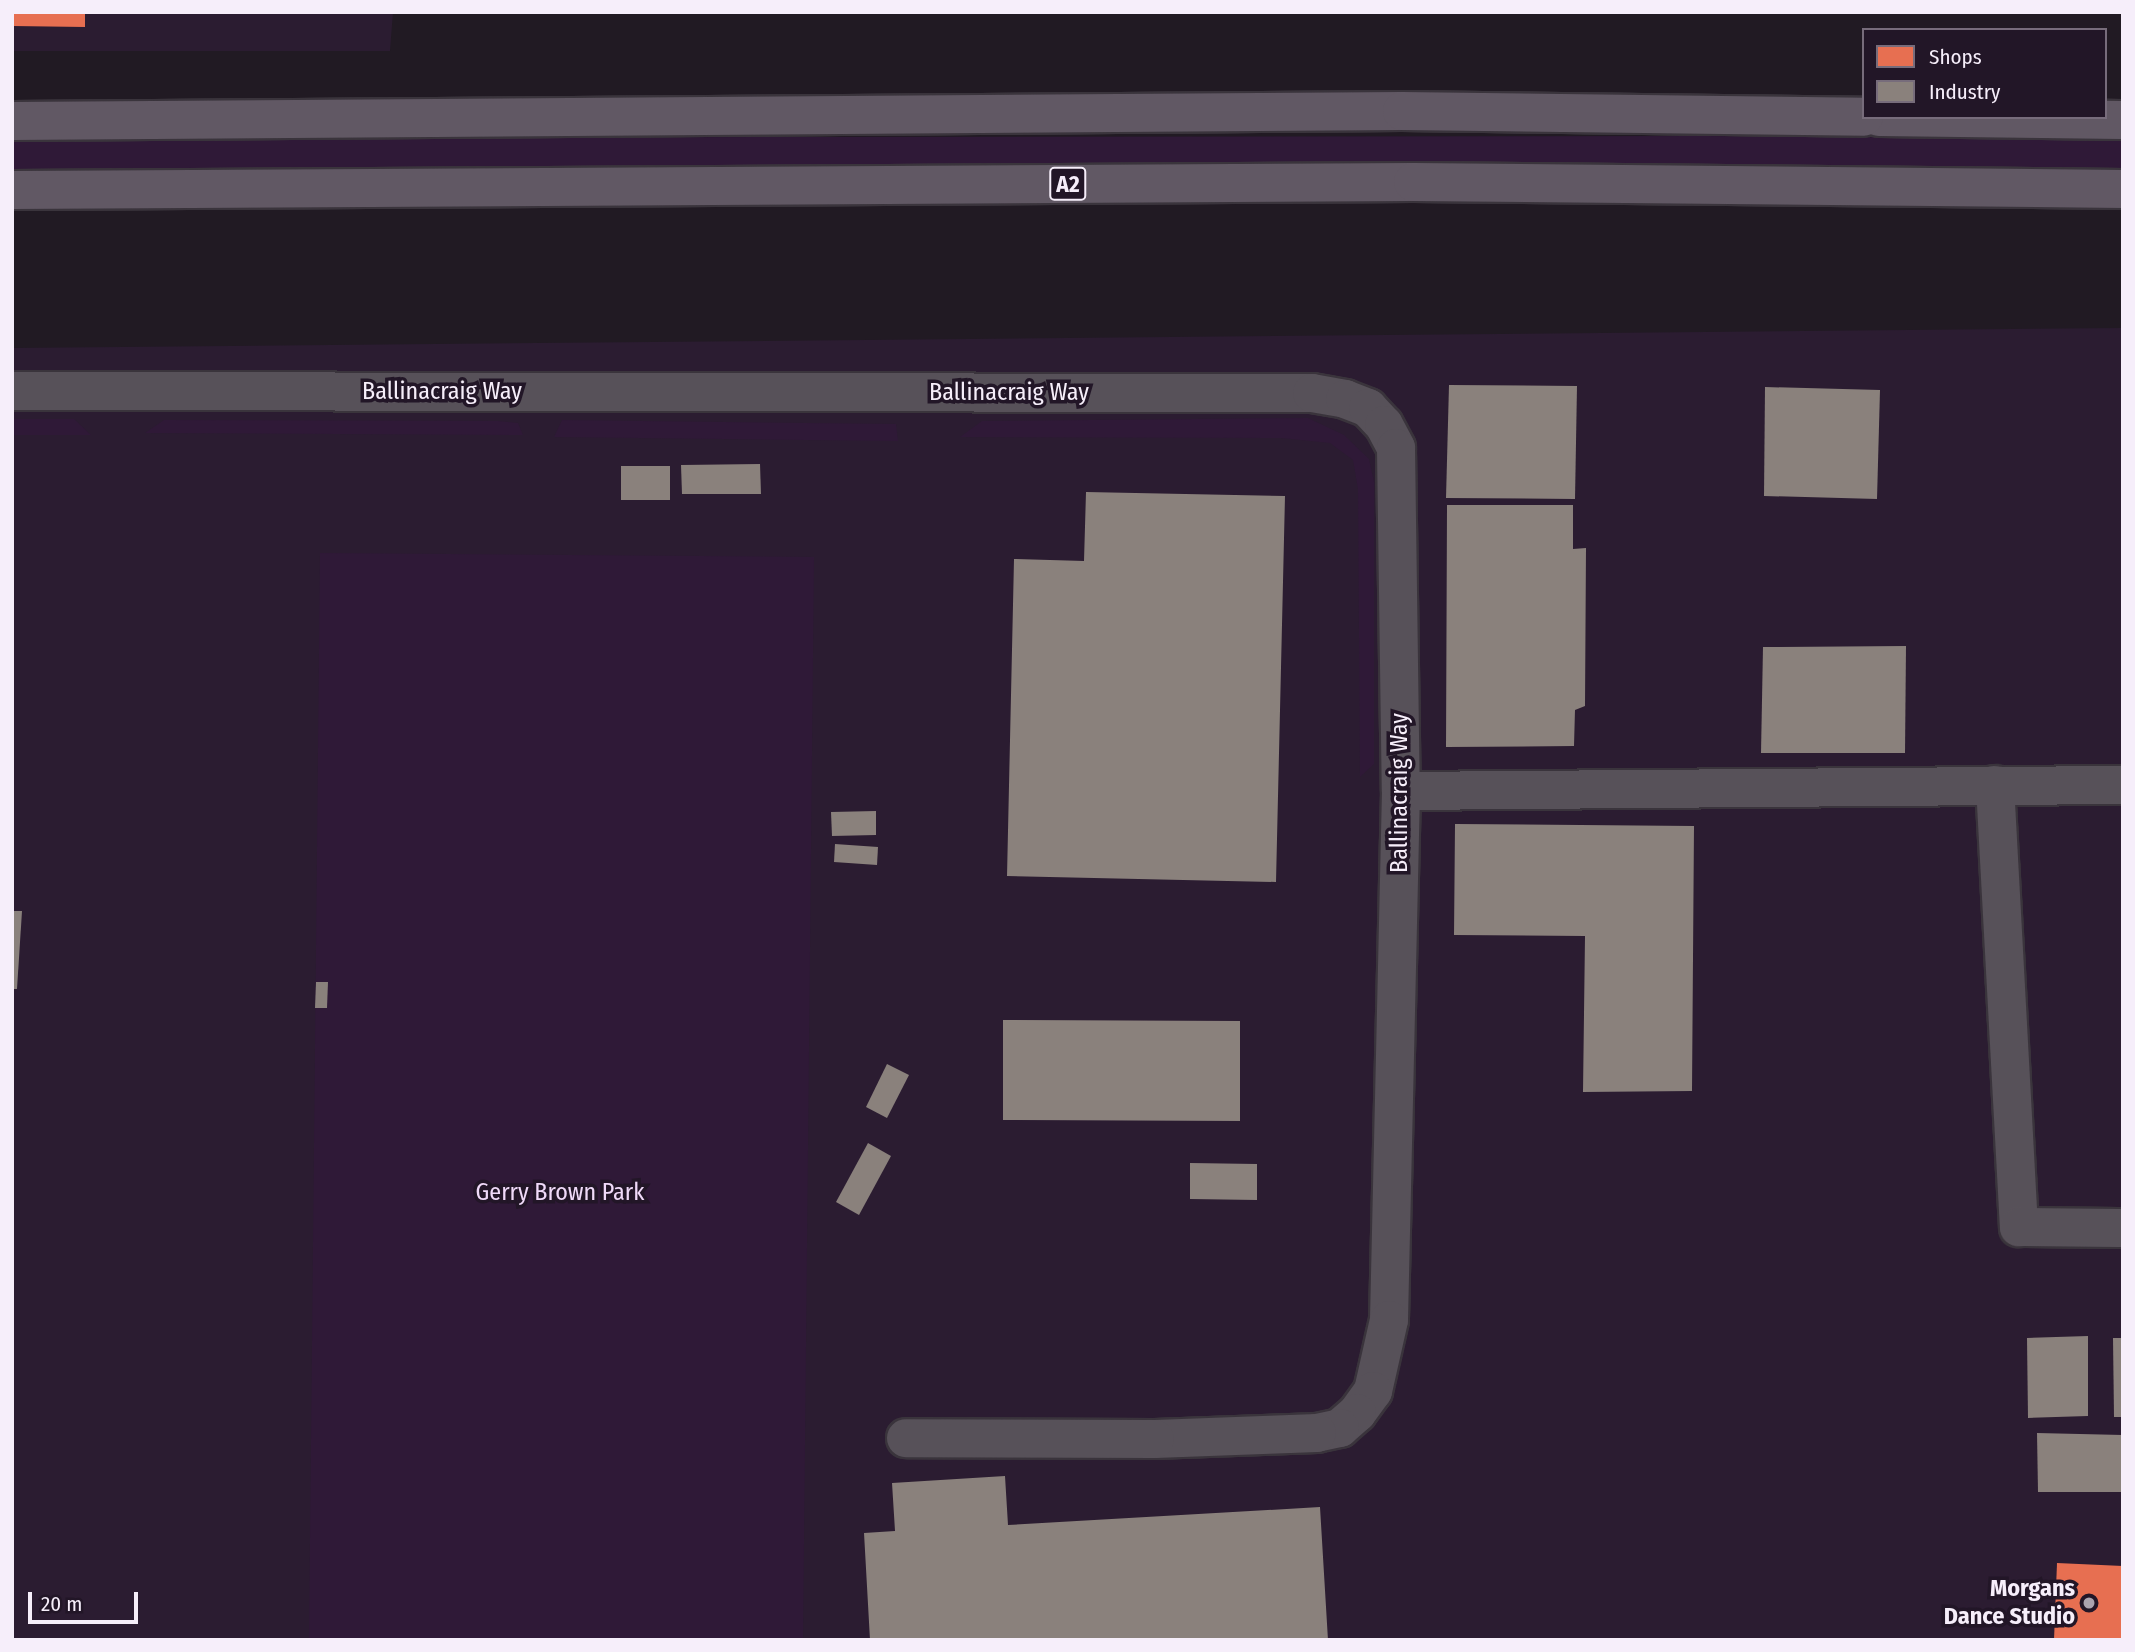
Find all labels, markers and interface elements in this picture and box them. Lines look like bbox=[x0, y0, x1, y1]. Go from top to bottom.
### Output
legend bbox=[1862, 28, 2107, 119]
text: Shops bbox=[1929, 44, 1982, 70]
text: Industry bbox=[1929, 79, 2000, 105]
road number: A2 bbox=[1049, 164, 1087, 204]
street label: Ballinacraig Way bbox=[362, 378, 522, 406]
street label: Ballinacraig Way bbox=[929, 379, 1089, 407]
street label: Ballinacraig Way bbox=[1386, 713, 1414, 873]
park label: Gerry Brown Park bbox=[476, 1179, 644, 1207]
place label: Morgans Dance Studio bbox=[1944, 1575, 2075, 1631]
scale bar bbox=[32, 1578, 142, 1622]
text: 20 m bbox=[41, 1591, 82, 1617]
marker: Morgans Dance Studio bbox=[2081, 1595, 2097, 1611]

